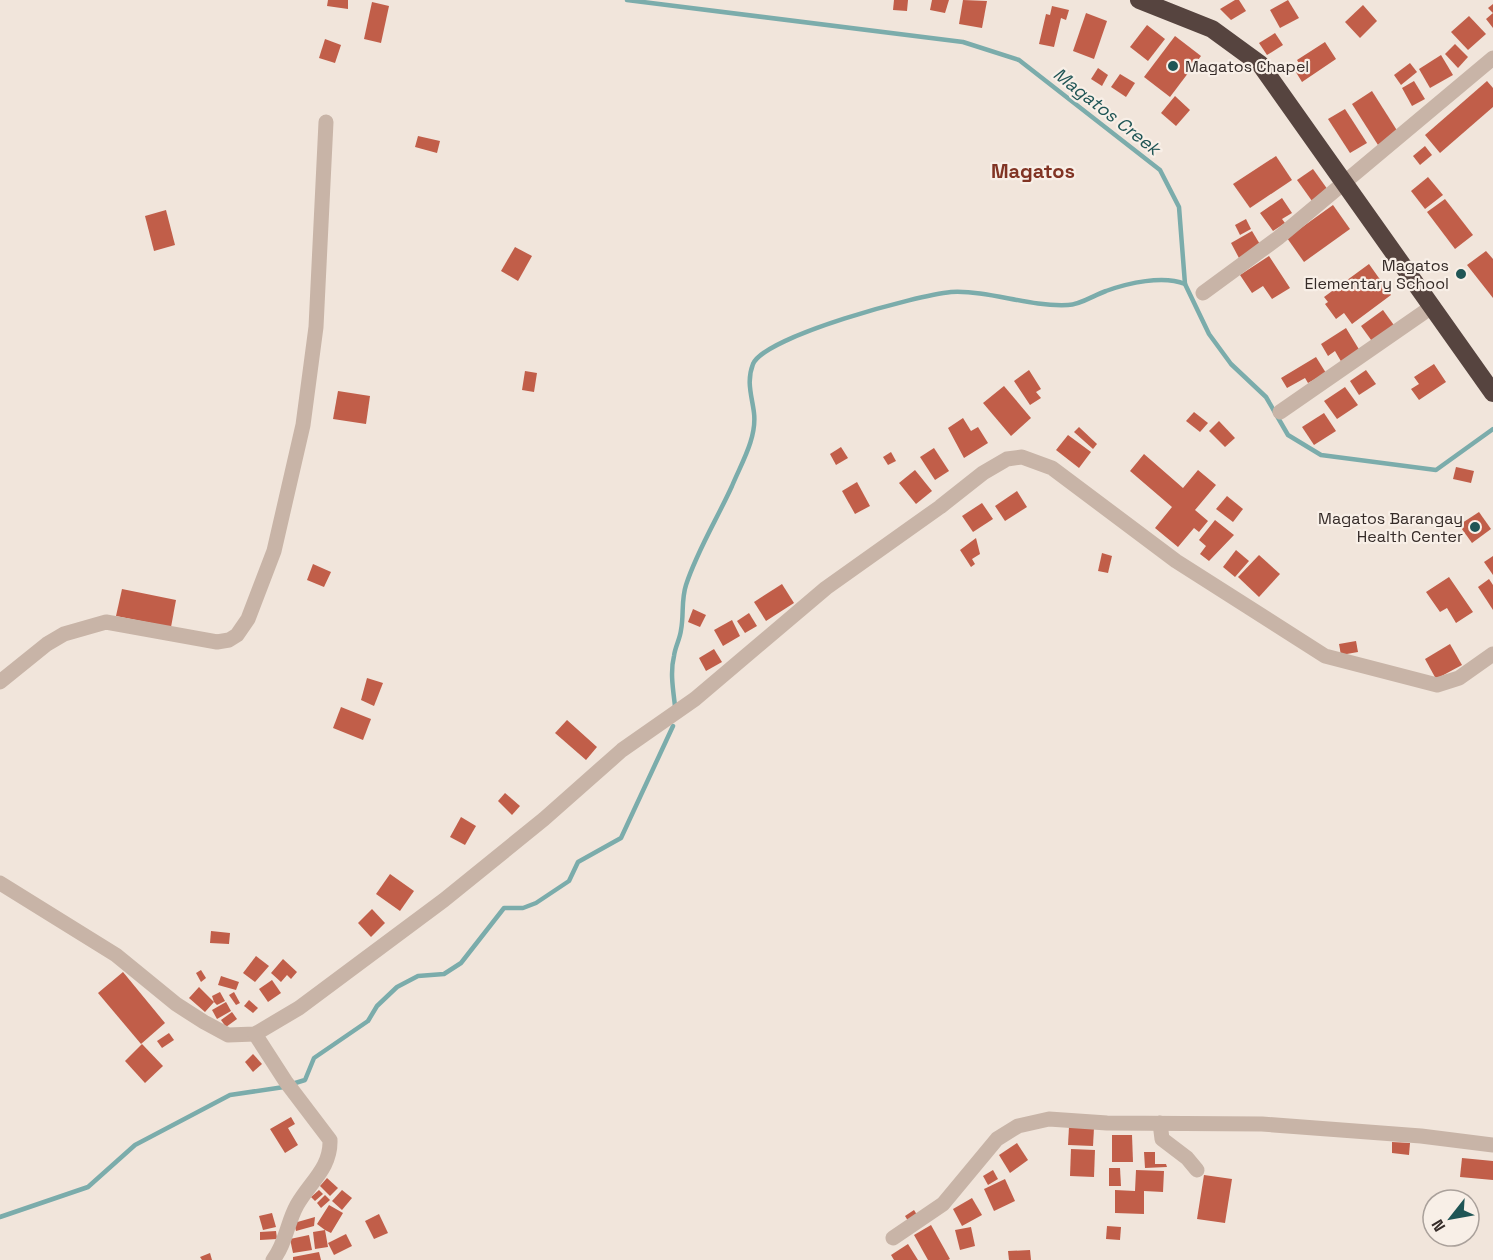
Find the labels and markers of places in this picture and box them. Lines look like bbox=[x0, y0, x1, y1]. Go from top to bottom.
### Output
place label: Magatos Chapel bbox=[1185, 56, 1309, 77]
marker: Magatos Chapel bbox=[1166, 59, 1180, 73]
place label: Magatos Elementary School bbox=[1304, 255, 1449, 294]
marker: Magatos Elementary School bbox=[1454, 267, 1468, 281]
place label: Magatos Barangay Health Center bbox=[1318, 508, 1463, 547]
marker: Magatos Barangay Health Center bbox=[1468, 520, 1482, 534]

